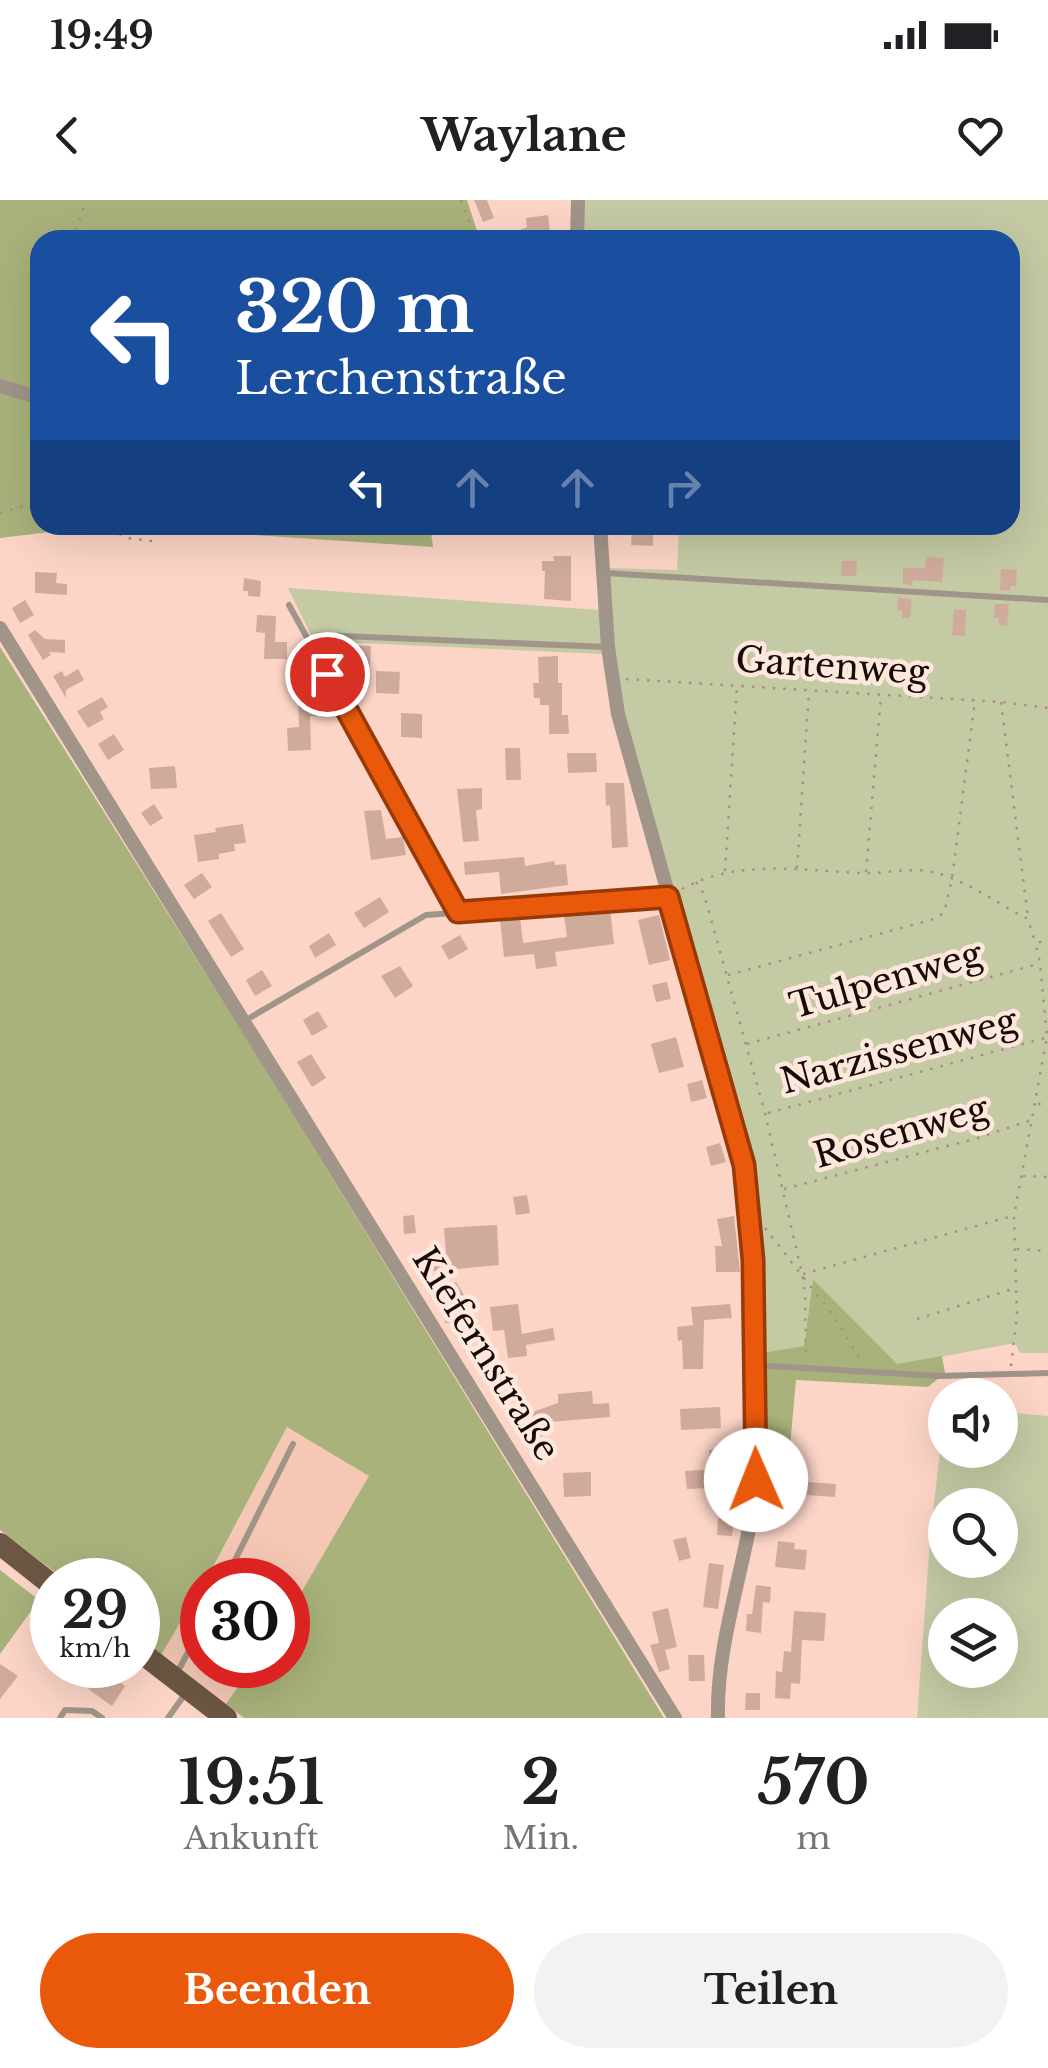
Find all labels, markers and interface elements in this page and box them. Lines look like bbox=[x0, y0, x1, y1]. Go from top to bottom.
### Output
text: 19:49 bbox=[50, 12, 154, 59]
text: Waylane bbox=[421, 107, 627, 163]
icon: back bbox=[40, 108, 95, 163]
icon: heart bbox=[953, 108, 1008, 163]
text: 320 m bbox=[235, 264, 474, 351]
icon: left bbox=[70, 270, 200, 400]
text: Lerchenstraße bbox=[235, 350, 567, 406]
icon: left bbox=[340, 460, 395, 515]
icon: ahead bbox=[445, 460, 500, 515]
icon: ahead bbox=[550, 460, 605, 515]
icon: right bbox=[655, 460, 710, 515]
pin bbox=[285, 632, 370, 717]
street label: Gartenweg bbox=[734, 637, 931, 694]
icon: arrive bbox=[300, 647, 355, 702]
street label: Tulpenweg bbox=[785, 931, 988, 1028]
street label: Narzissenweg bbox=[776, 998, 1023, 1103]
street label: Rosenweg bbox=[809, 1086, 994, 1177]
street label: Kiefernstraße bbox=[404, 1239, 569, 1468]
map controls bbox=[928, 1378, 1018, 1688]
button: sound bbox=[928, 1378, 1018, 1468]
position arrow bbox=[704, 1428, 808, 1532]
button: search bbox=[928, 1488, 1018, 1578]
speed limit sign: 30 bbox=[180, 1558, 310, 1688]
text: 29 bbox=[62, 1579, 128, 1642]
button: layers bbox=[928, 1598, 1018, 1688]
text: km/h bbox=[60, 1633, 130, 1664]
text: 19:51 bbox=[179, 1746, 324, 1820]
text: 2 bbox=[521, 1746, 560, 1820]
text: 570 bbox=[757, 1746, 869, 1820]
text: Ankunft bbox=[184, 1818, 319, 1858]
text: Min. bbox=[503, 1818, 579, 1858]
text: m bbox=[796, 1818, 831, 1858]
button: Beenden bbox=[40, 1933, 514, 2048]
button: Teilen bbox=[534, 1933, 1008, 2048]

